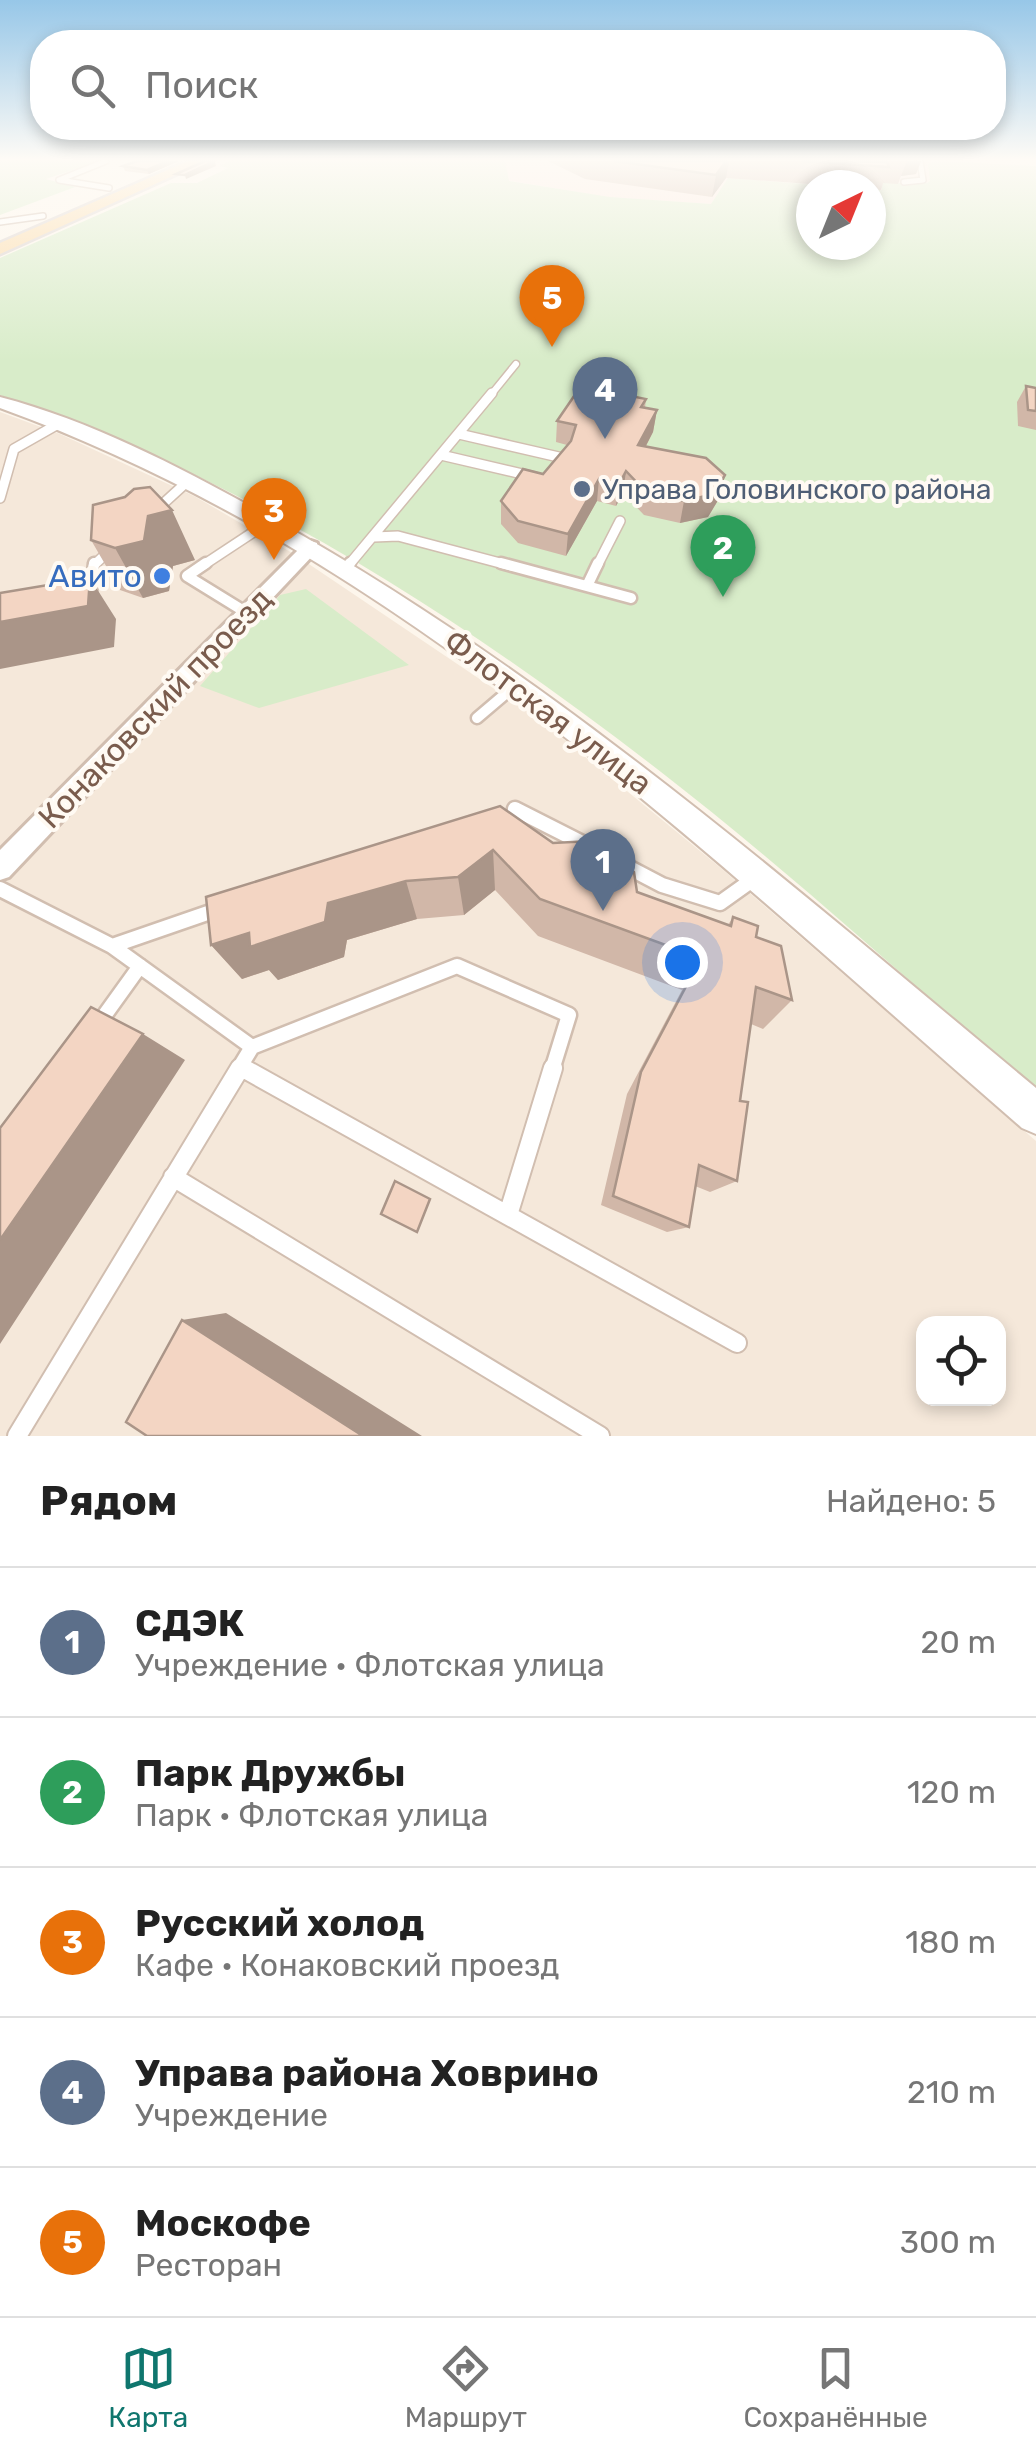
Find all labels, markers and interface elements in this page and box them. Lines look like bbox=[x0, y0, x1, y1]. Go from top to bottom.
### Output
search box bbox=[30, 30, 1006, 140]
icon: search bbox=[65, 58, 120, 113]
text: Поиск bbox=[145, 62, 258, 108]
north arrow bbox=[796, 170, 886, 260]
pin: 5 bbox=[520, 264, 584, 347]
pin: 4 bbox=[572, 356, 638, 439]
place label: Управа Головинского района bbox=[602, 473, 992, 506]
pin: 3 bbox=[242, 478, 306, 560]
marker: Управа Головинского района bbox=[571, 478, 593, 500]
pin: 2 bbox=[690, 514, 756, 597]
place label: Авито bbox=[48, 557, 142, 595]
marker: Авито bbox=[151, 565, 173, 587]
street label: Конаковский проезд bbox=[30, 580, 280, 836]
street label: Флотская улица bbox=[437, 621, 659, 803]
pin: 1 bbox=[570, 828, 636, 911]
your location bbox=[657, 937, 708, 988]
map controls bbox=[916, 1316, 1006, 1406]
button: locate bbox=[916, 1316, 1006, 1406]
text: Рядом bbox=[40, 1476, 177, 1526]
text: Найдено: 5 bbox=[826, 1482, 996, 1520]
text: СДЭК bbox=[135, 1600, 244, 1646]
text: 1 bbox=[65, 1623, 80, 1661]
text: 20 m bbox=[921, 1623, 996, 1661]
text: Учреждение · Флотская улица bbox=[135, 1646, 605, 1684]
text: Парк Дружбы bbox=[135, 1750, 406, 1796]
text: 2 bbox=[62, 1773, 83, 1811]
text: 120 m bbox=[907, 1773, 996, 1811]
text: Парк · Флотская улица bbox=[135, 1796, 488, 1834]
text: Русский холод bbox=[135, 1900, 424, 1946]
text: 3 bbox=[62, 1923, 83, 1961]
text: 180 m bbox=[905, 1923, 996, 1961]
text: Кафе · Конаковский проезд bbox=[135, 1946, 560, 1984]
text: Управа района Ховрино bbox=[135, 2050, 599, 2096]
text: 4 bbox=[62, 2073, 83, 2111]
text: 210 m bbox=[907, 2073, 996, 2111]
text: Учреждение bbox=[135, 2096, 328, 2134]
text: Москофе bbox=[135, 2200, 311, 2246]
text: 5 bbox=[62, 2223, 83, 2261]
text: 300 m bbox=[900, 2223, 996, 2261]
text: Ресторан bbox=[135, 2246, 282, 2284]
tab: Карта bbox=[108, 2341, 188, 2434]
tab: Маршрут bbox=[405, 2341, 527, 2434]
tab: Сохранённые bbox=[743, 2341, 928, 2434]

